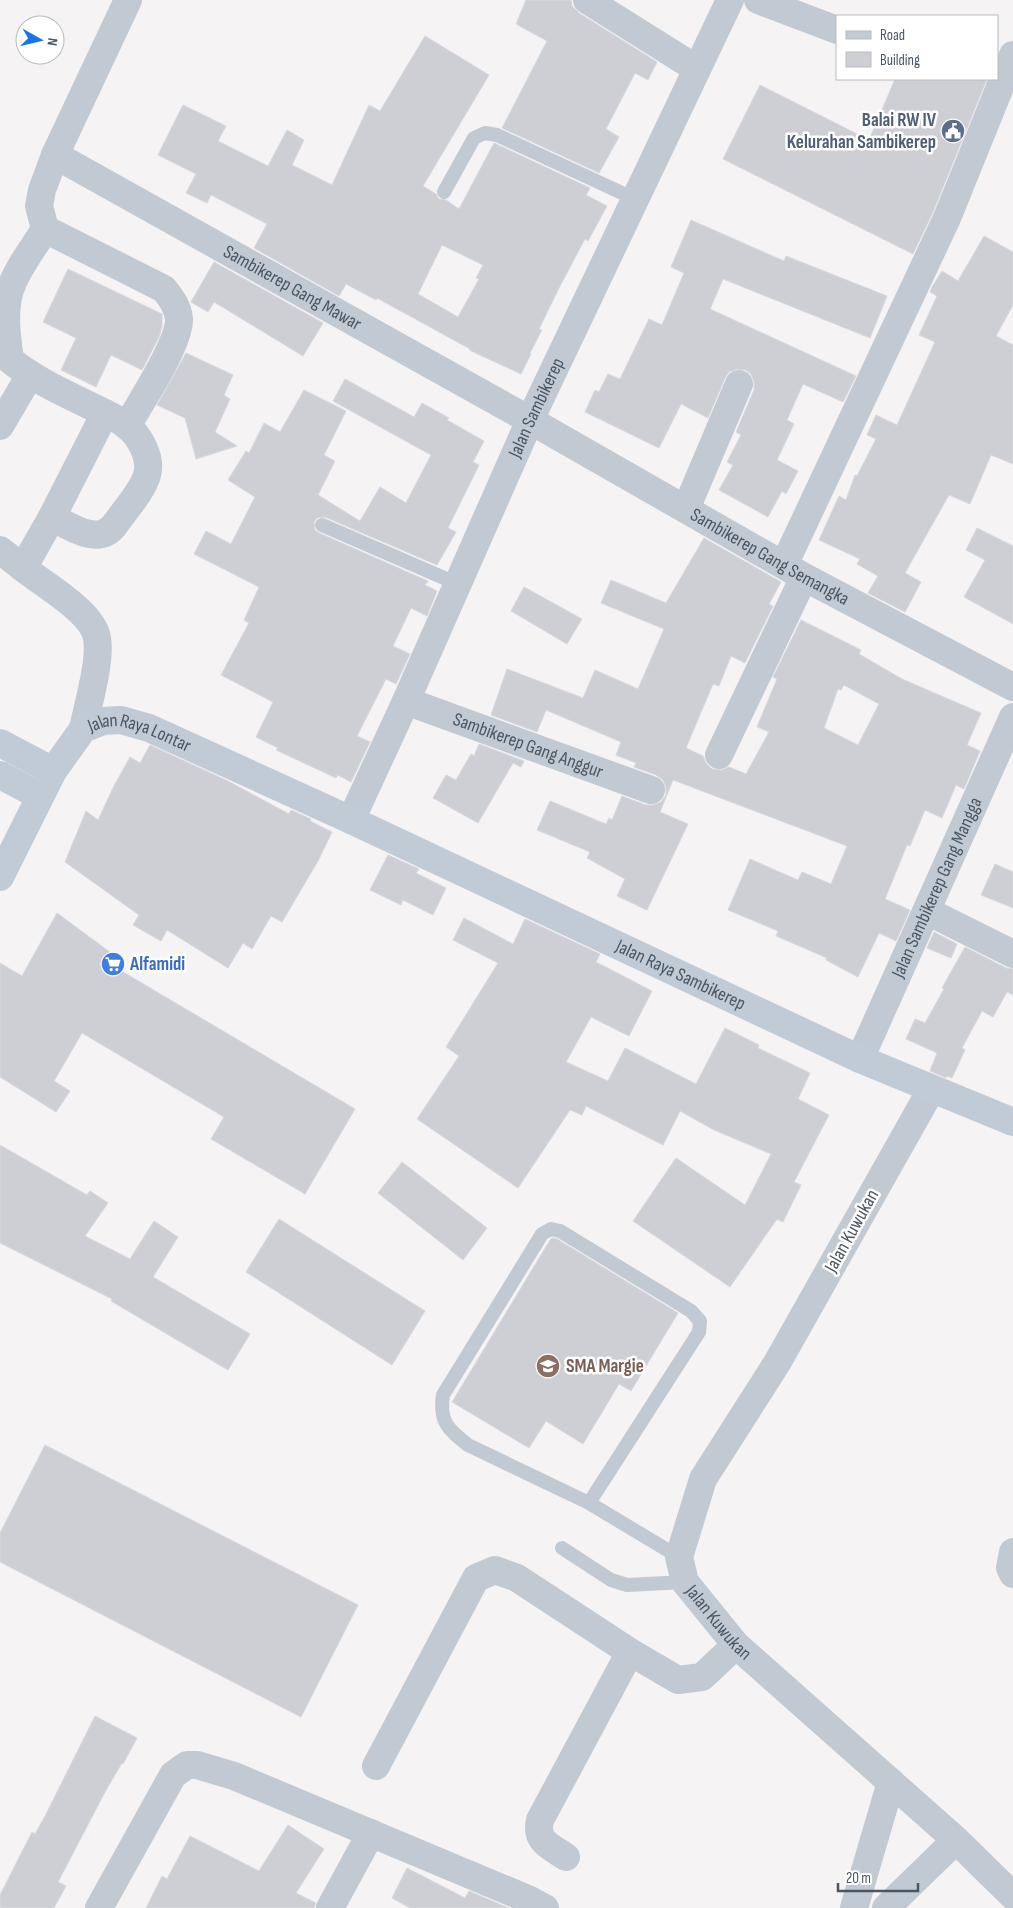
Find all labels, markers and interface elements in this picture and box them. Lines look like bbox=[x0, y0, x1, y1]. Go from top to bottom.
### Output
north arrow bbox=[15, 15, 65, 65]
legend bbox=[836, 15, 998, 80]
text: Road bbox=[880, 26, 905, 45]
text: N bbox=[43, 37, 61, 47]
text: Building bbox=[880, 51, 920, 70]
place label: Balai RW IV Kelurahan Sambikerep bbox=[787, 109, 937, 154]
public building icon: Balai RW IV Kelurahan Sambikerep bbox=[940, 118, 966, 144]
street label: Sambikerep Gang Mawar bbox=[219, 240, 366, 336]
street label: Jalan Sambikerep bbox=[503, 354, 569, 462]
street label: Sambikerep Gang Semangka bbox=[686, 503, 853, 610]
street label: Sambikerep Gang Anggur bbox=[450, 708, 607, 783]
street label: Jalan Raya Lontar bbox=[83, 709, 195, 757]
street label: Jalan Sambikerep Gang Mangga bbox=[886, 794, 987, 982]
street label: Jalan Raya Sambikerep bbox=[611, 934, 749, 1015]
supermarket icon: Alfamidi bbox=[100, 951, 126, 977]
place label: Alfamidi bbox=[129, 953, 185, 976]
street label: Jalan Kuwukan bbox=[819, 1186, 884, 1277]
school or university icon: SMA Margie bbox=[535, 1353, 561, 1379]
place label: SMA Margie bbox=[566, 1355, 644, 1378]
street label: Jalan Kuwukan bbox=[680, 1580, 756, 1665]
scale bar bbox=[838, 1860, 918, 1892]
text: 20 m bbox=[846, 1869, 871, 1888]

